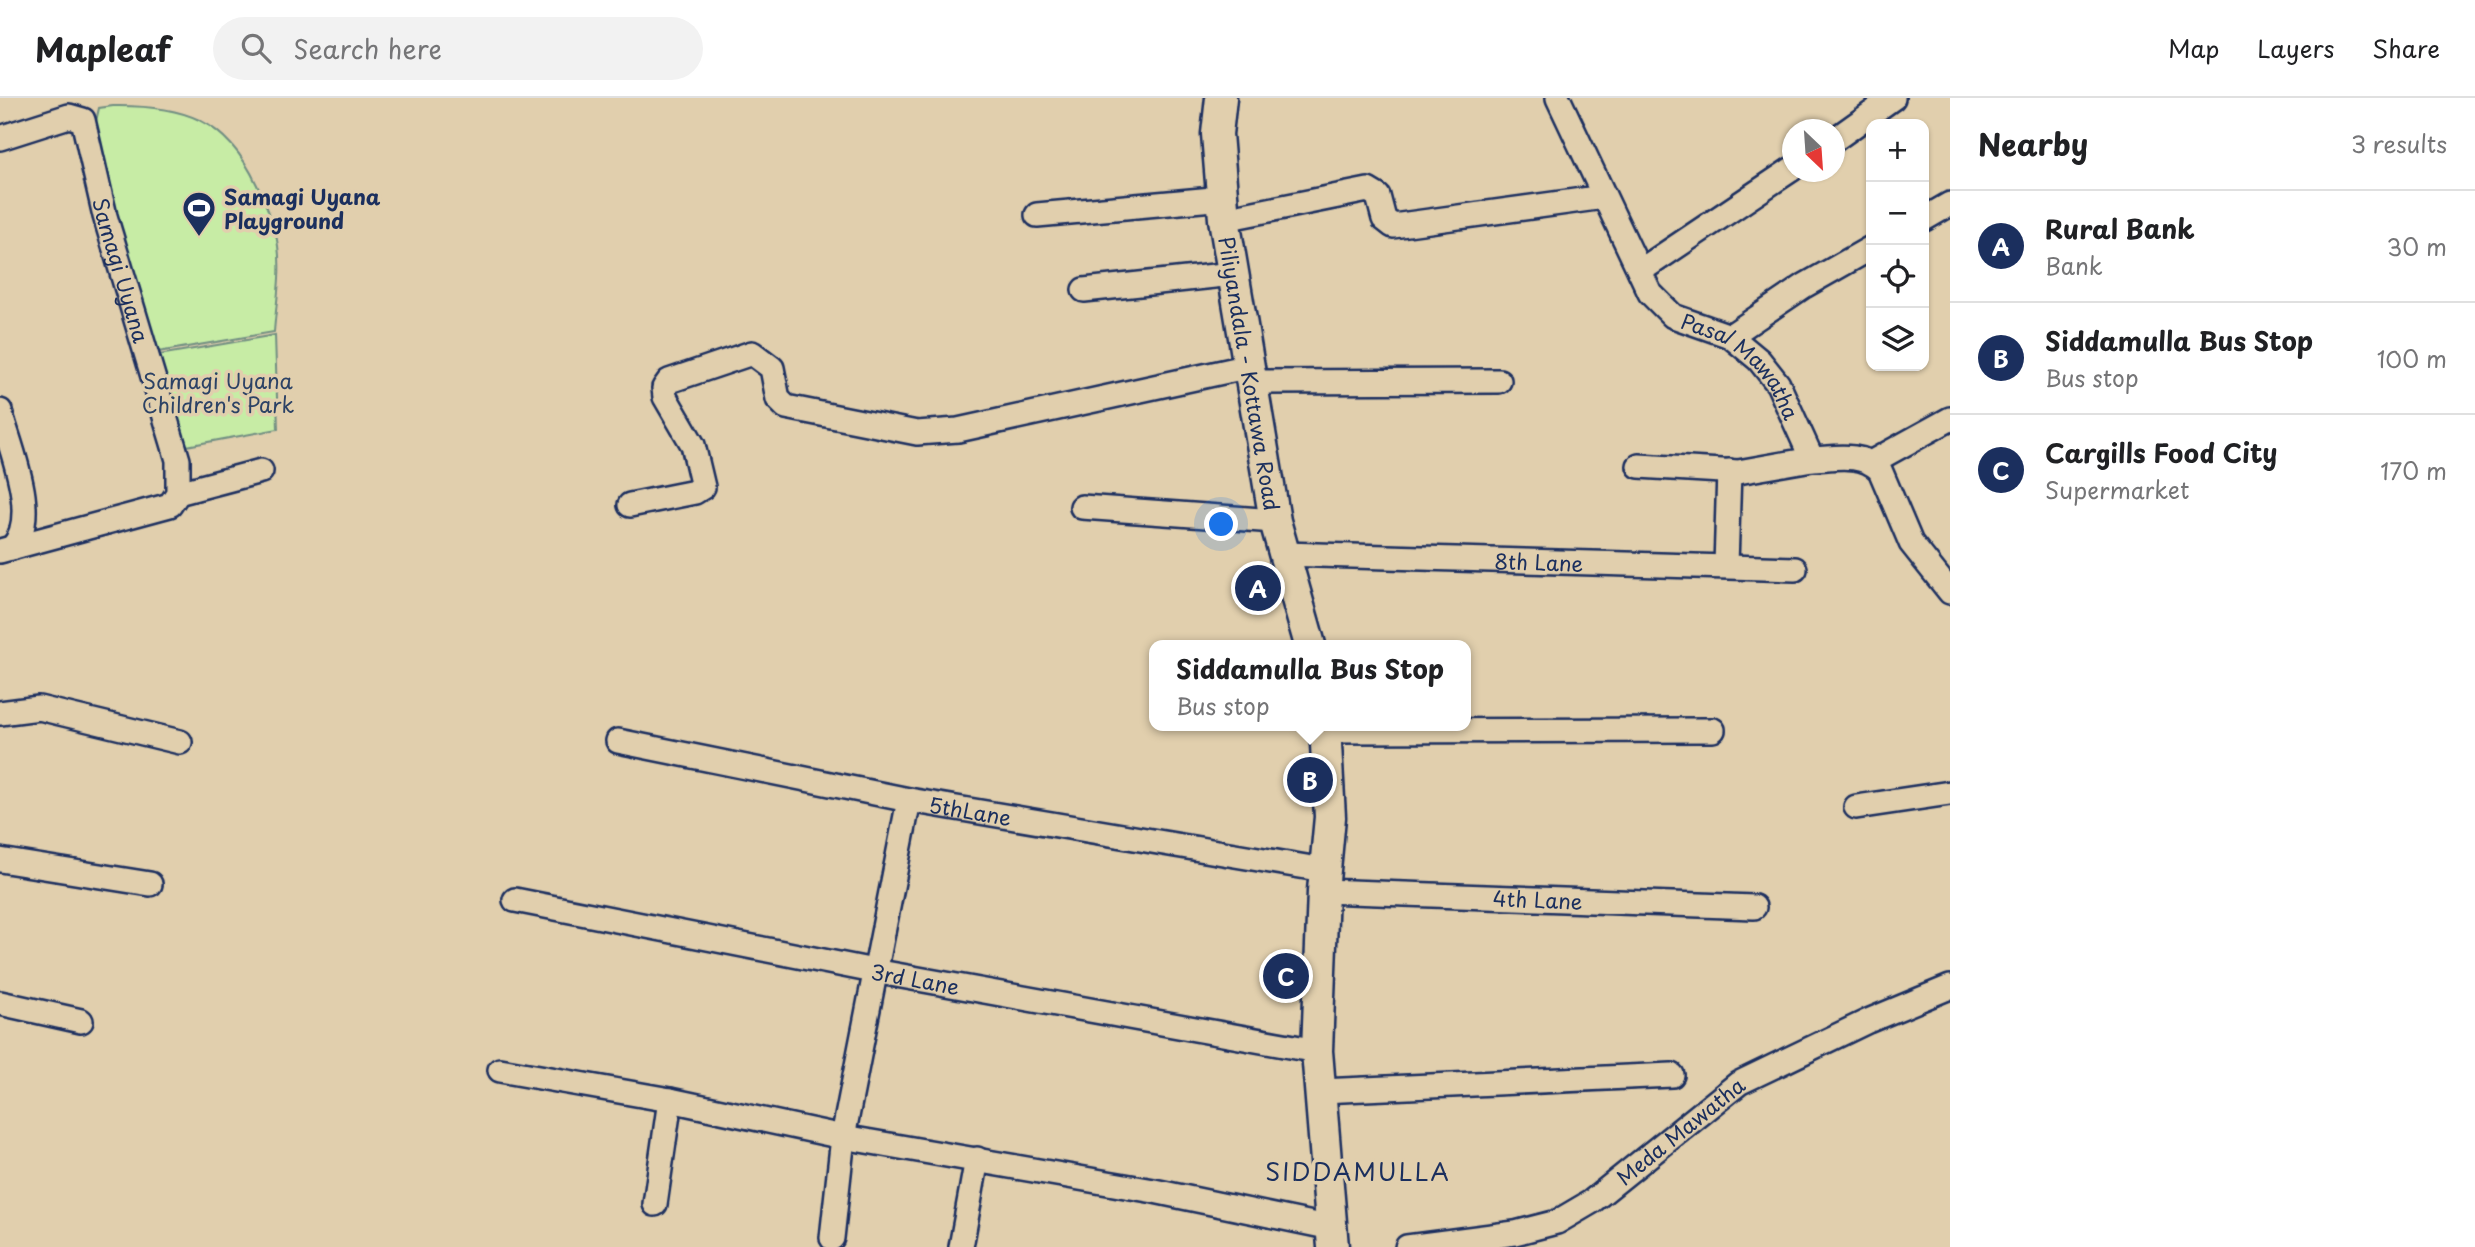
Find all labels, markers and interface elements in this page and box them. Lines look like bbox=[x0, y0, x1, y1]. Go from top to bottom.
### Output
search box bbox=[213, 17, 703, 80]
text: Mapleaf bbox=[35, 23, 171, 73]
icon: search bbox=[237, 29, 275, 67]
text: Search here bbox=[293, 29, 442, 68]
text: Map bbox=[2168, 30, 2219, 66]
text: Layers bbox=[2257, 30, 2334, 66]
text: Share bbox=[2372, 30, 2440, 66]
north arrow bbox=[1782, 119, 1845, 182]
map controls bbox=[1866, 119, 1929, 371]
button: + bbox=[1866, 119, 1929, 182]
text: Nearby bbox=[1978, 121, 2088, 166]
text: 3 results bbox=[2351, 126, 2447, 161]
place label: Samagi Uyana Playground bbox=[224, 180, 381, 236]
button: − bbox=[1866, 182, 1929, 245]
sports icon: Samagi Uyana Playground bbox=[180, 189, 218, 238]
street label: Samagi Uyana bbox=[85, 195, 158, 347]
text: Rural Bank bbox=[2045, 209, 2195, 248]
text: A bbox=[1992, 229, 2010, 264]
text: 30 m bbox=[2386, 229, 2447, 264]
street label: Piliyandala - Kottawa Road bbox=[1211, 234, 1289, 513]
button: locate bbox=[1866, 245, 1929, 308]
text: Bank bbox=[2045, 248, 2103, 283]
street label: Pasal Mawatha bbox=[1677, 304, 1808, 425]
button: layers bbox=[1866, 308, 1929, 371]
text: Siddamulla Bus Stop bbox=[2045, 321, 2313, 360]
text: B bbox=[1993, 341, 2009, 376]
text: 100 m bbox=[2377, 341, 2447, 376]
text: Bus stop bbox=[2045, 360, 2139, 395]
park label: Samagi Uyana Children's Park bbox=[142, 364, 294, 420]
text: Cargills Food City bbox=[2045, 433, 2277, 472]
text: C bbox=[1992, 453, 2010, 488]
text: 170 m bbox=[2380, 453, 2447, 488]
text: Supermarket bbox=[2045, 472, 2189, 507]
your location bbox=[1204, 507, 1238, 541]
street label: 8th Lane bbox=[1494, 544, 1584, 579]
pin: A bbox=[1235, 562, 1281, 614]
popup bbox=[1149, 640, 1471, 731]
text: Siddamulla Bus Stop bbox=[1176, 649, 1444, 688]
text: Bus stop bbox=[1176, 688, 1270, 723]
pin: B bbox=[1287, 754, 1333, 806]
street label: 5thLane bbox=[926, 788, 1014, 833]
street label: 4th Lane bbox=[1492, 881, 1583, 917]
pin: C bbox=[1263, 950, 1309, 1002]
street label: 3rd Lane bbox=[868, 955, 962, 1002]
street label: Meda Mawatha bbox=[1609, 1069, 1751, 1192]
district label: SIDDAMULLA bbox=[1265, 1153, 1451, 1189]

